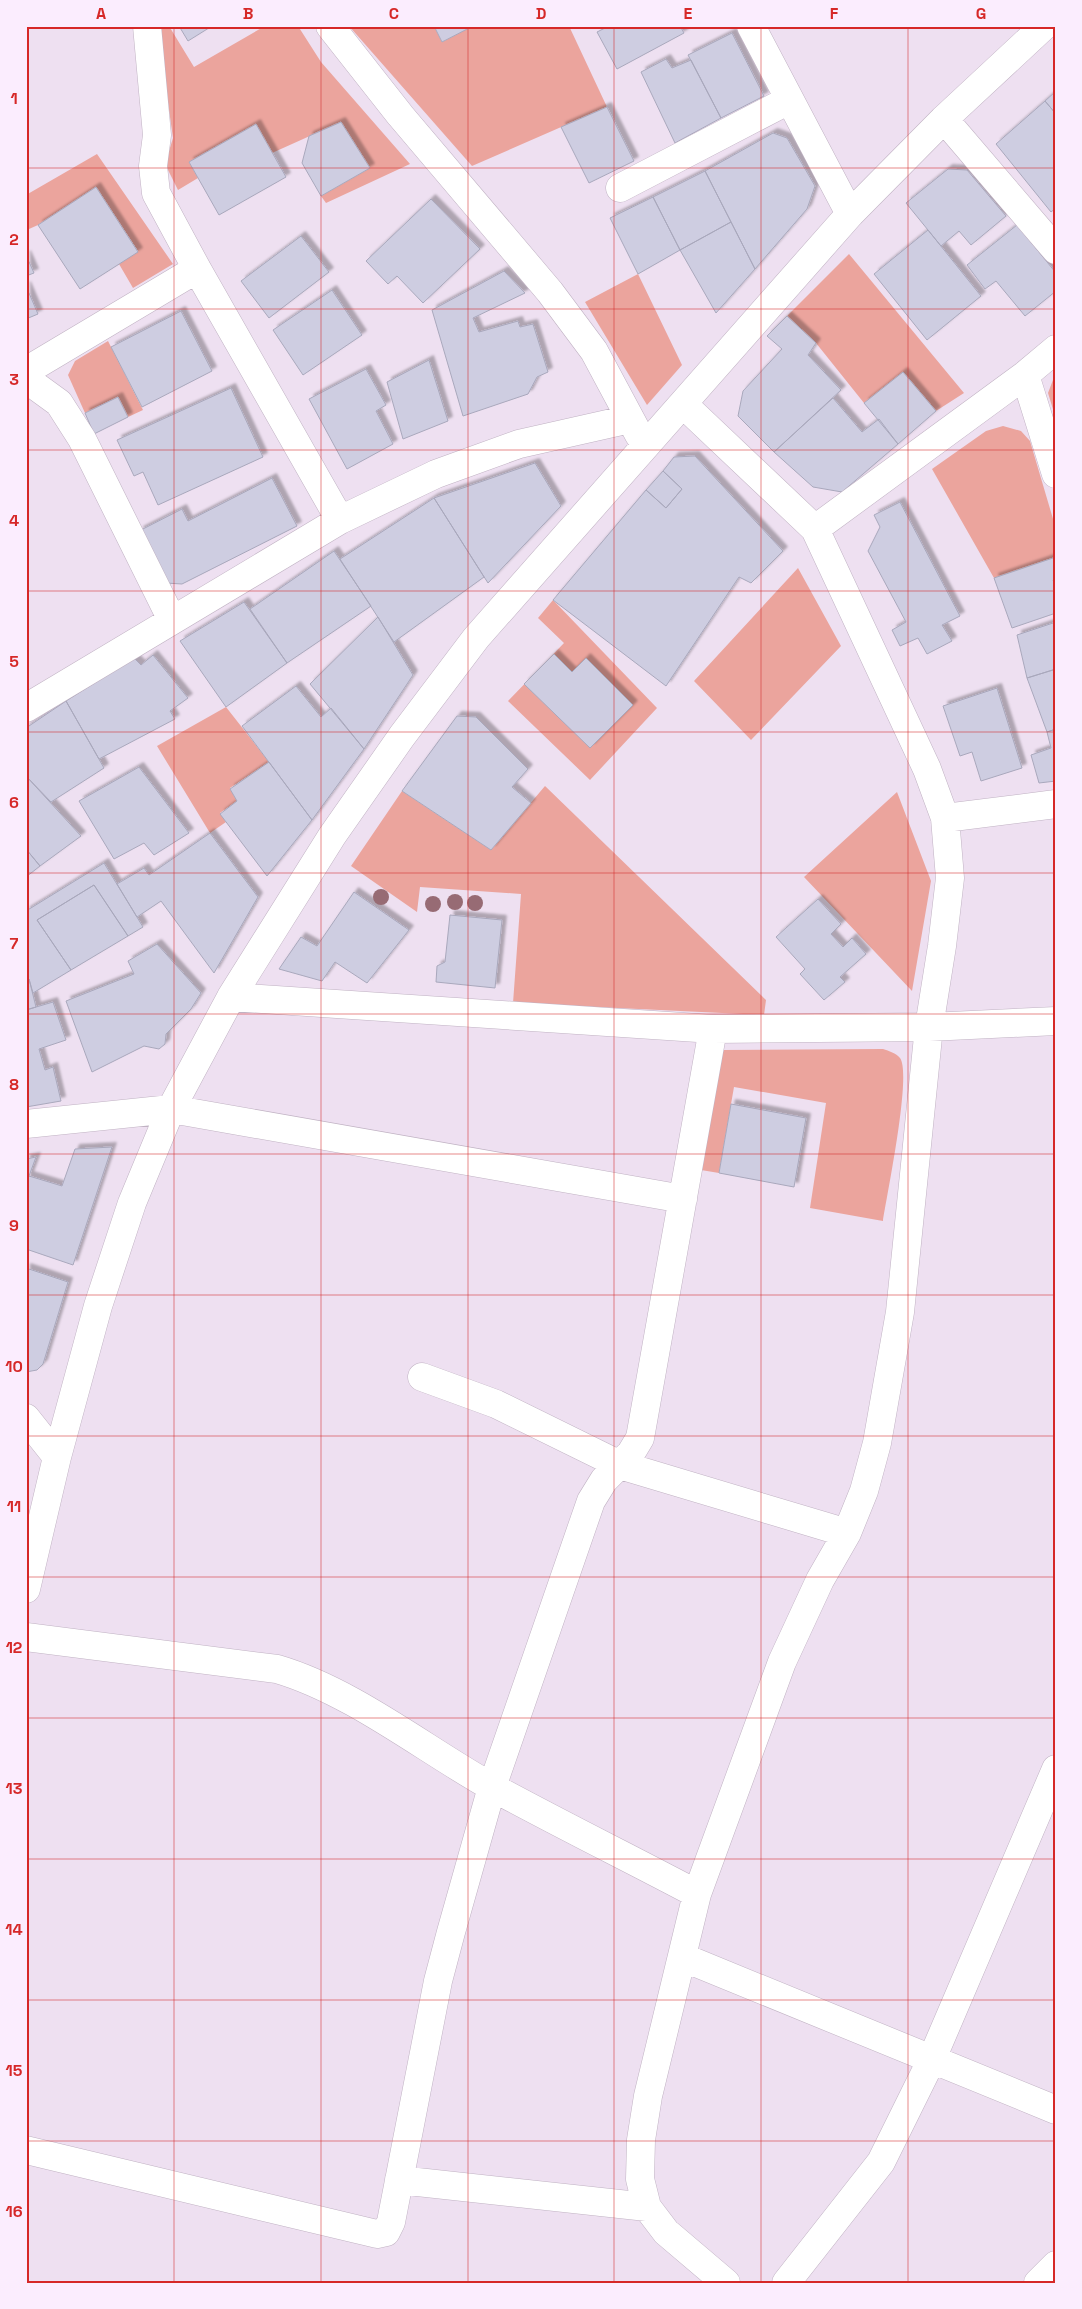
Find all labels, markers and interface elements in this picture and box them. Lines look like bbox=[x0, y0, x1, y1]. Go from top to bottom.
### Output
text: A bbox=[96, 3, 106, 24]
text: B bbox=[243, 3, 253, 24]
text: C bbox=[389, 3, 399, 24]
text: D bbox=[536, 3, 546, 24]
text: E bbox=[684, 3, 693, 24]
text: F bbox=[830, 3, 839, 24]
text: G bbox=[976, 3, 986, 24]
text: 1 bbox=[10, 88, 18, 109]
text: 2 bbox=[9, 229, 19, 250]
text: 3 bbox=[9, 369, 19, 390]
text: 4 bbox=[9, 510, 19, 531]
text: 5 bbox=[9, 651, 19, 672]
text: 6 bbox=[9, 792, 19, 813]
text: 7 bbox=[10, 933, 19, 954]
text: 8 bbox=[9, 1074, 19, 1095]
text: 9 bbox=[9, 1215, 19, 1236]
text: 10 bbox=[5, 1356, 23, 1377]
text: 11 bbox=[7, 1496, 21, 1517]
text: 12 bbox=[6, 1637, 22, 1658]
text: 13 bbox=[6, 1778, 23, 1799]
text: 14 bbox=[5, 1919, 23, 1940]
text: 15 bbox=[6, 2060, 23, 2081]
text: 16 bbox=[5, 2201, 23, 2222]

